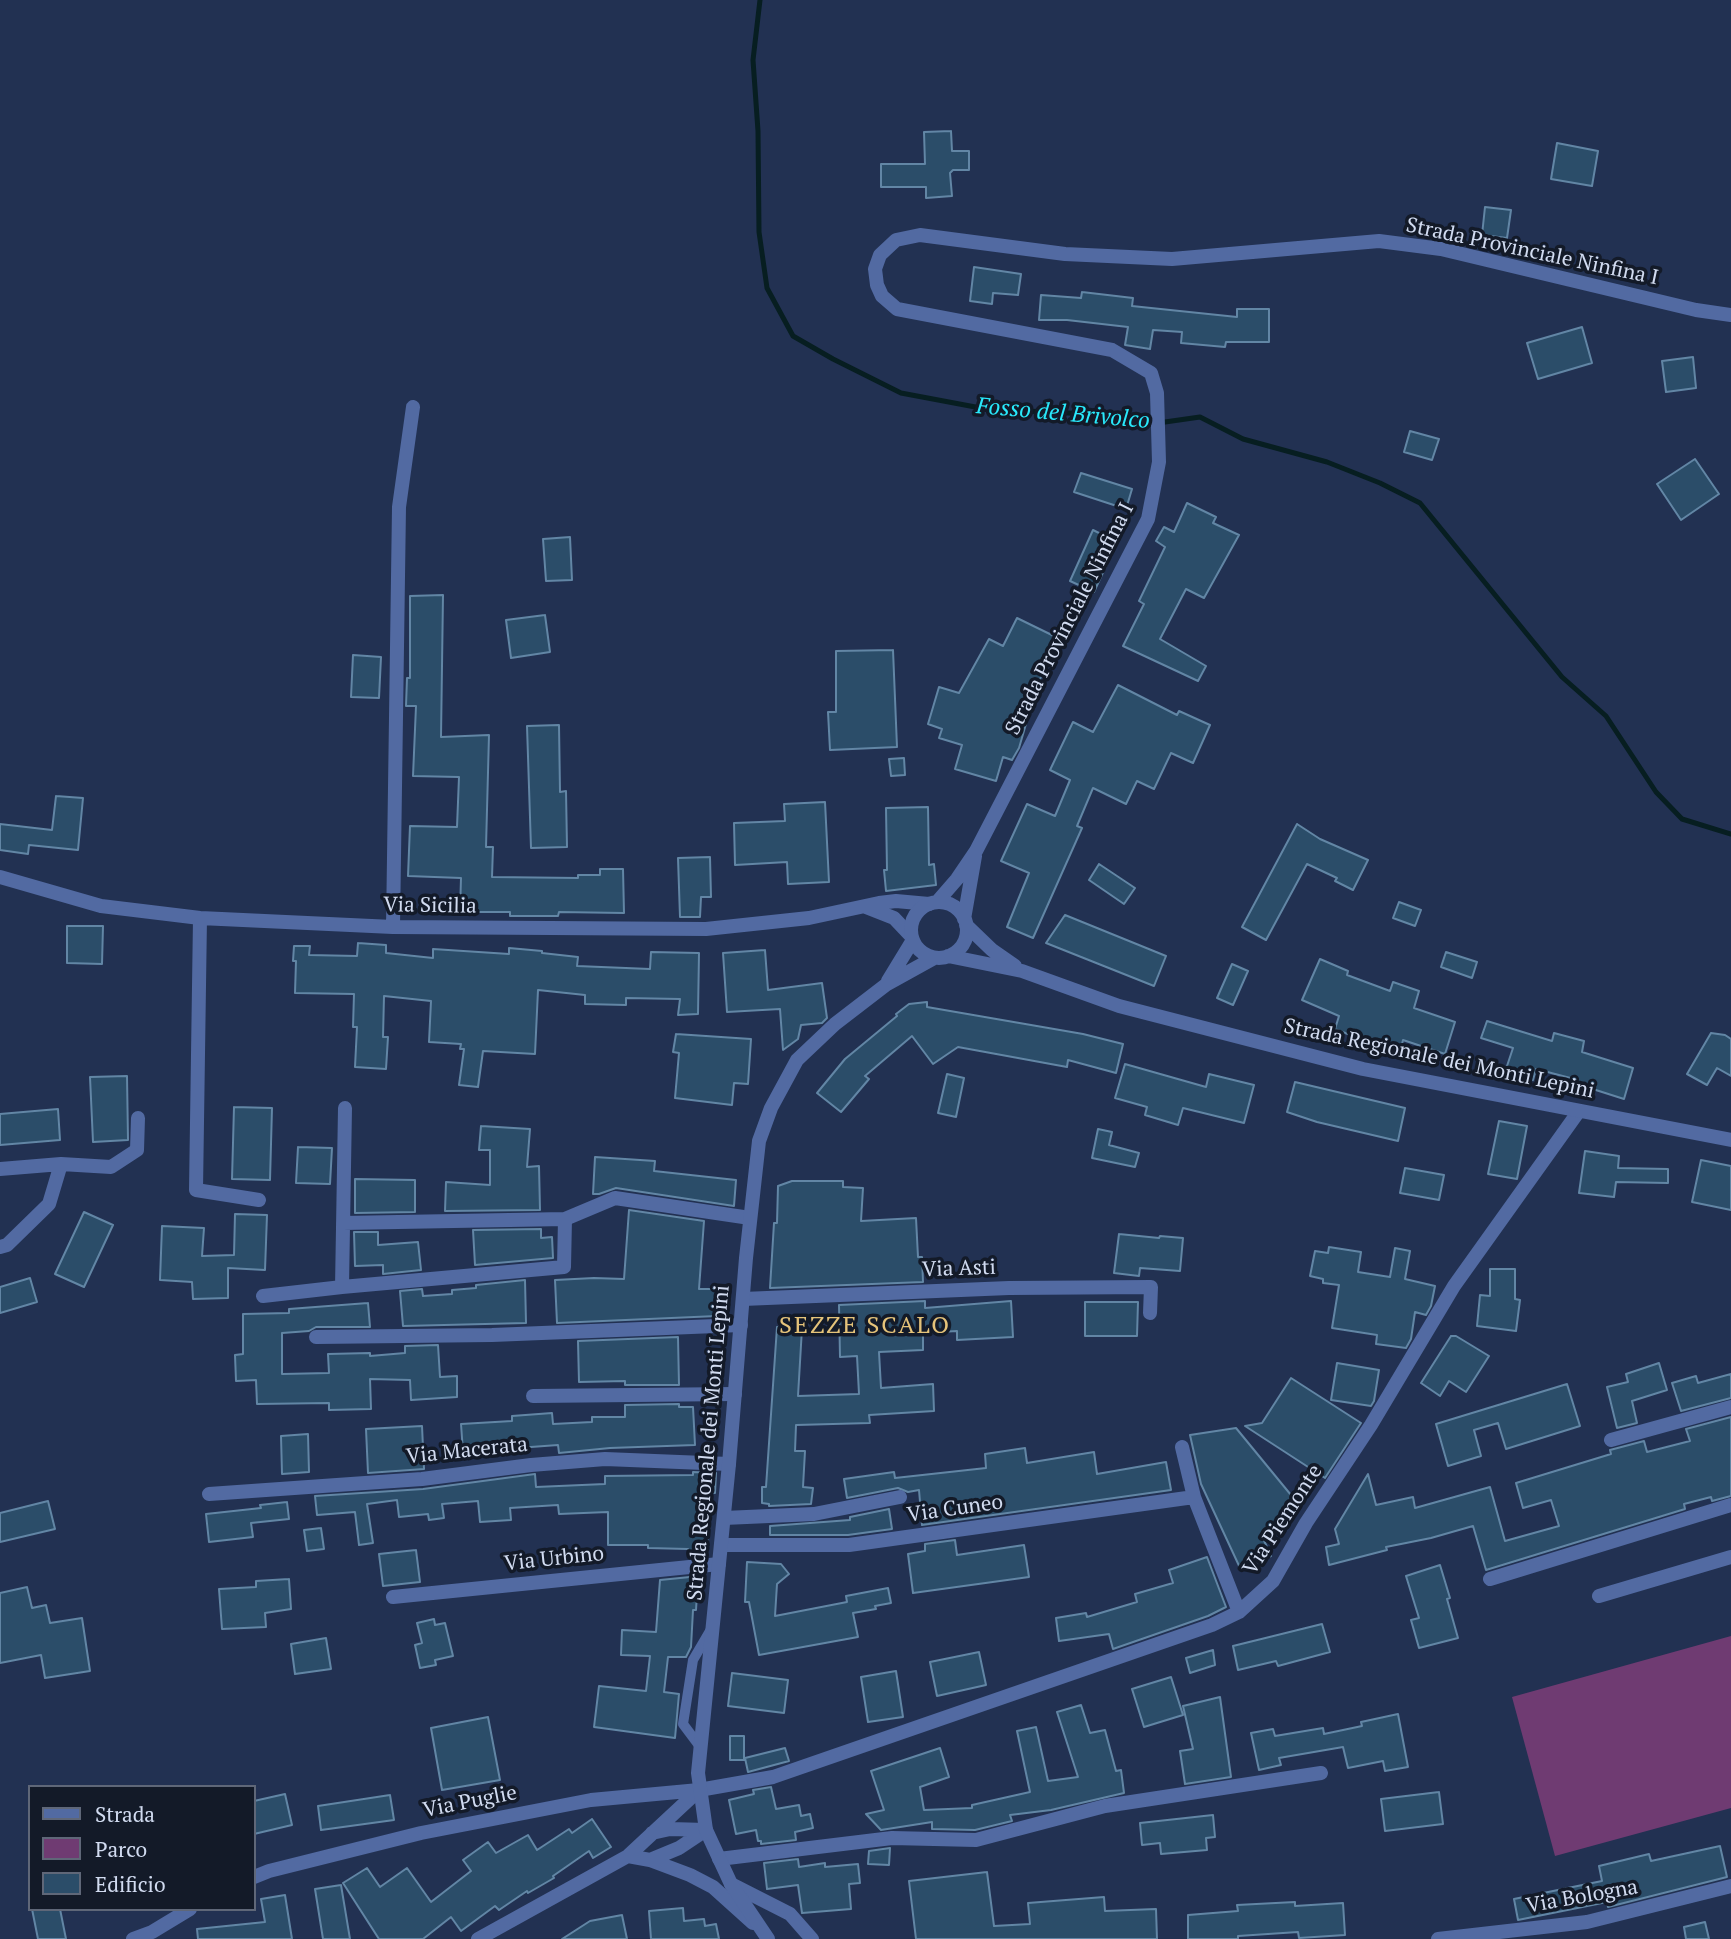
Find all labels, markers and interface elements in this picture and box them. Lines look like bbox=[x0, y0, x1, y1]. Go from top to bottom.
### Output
street label: Strada Provinciale Ninfina I bbox=[1404, 213, 1660, 291]
water label: Fosso del Brivolco bbox=[975, 393, 1151, 435]
street label: Strada Provinciale Ninfina I bbox=[1000, 499, 1140, 739]
street label: Via Sicilia bbox=[383, 893, 477, 919]
street label: Strada Regionale dei Monti Lepini bbox=[1281, 1014, 1597, 1104]
street label: Via Asti bbox=[922, 1255, 996, 1283]
street label: Strada Regionale dei Monti Lepini bbox=[683, 1284, 735, 1602]
district label: SEZZE SCALO bbox=[780, 1312, 950, 1340]
street label: Via Macerata bbox=[405, 1432, 529, 1470]
street label: Via Piemonte bbox=[1238, 1460, 1328, 1580]
street label: Via Cuneo bbox=[905, 1490, 1005, 1528]
street label: Via Urbino bbox=[503, 1541, 605, 1577]
street label: Via Puglie bbox=[421, 1781, 519, 1823]
legend bbox=[28, 1785, 256, 1911]
text: Strada bbox=[95, 1800, 155, 1828]
text: Parco bbox=[95, 1835, 147, 1863]
text: Edificio bbox=[95, 1870, 166, 1898]
street label: Via Bologna bbox=[1524, 1875, 1640, 1919]

